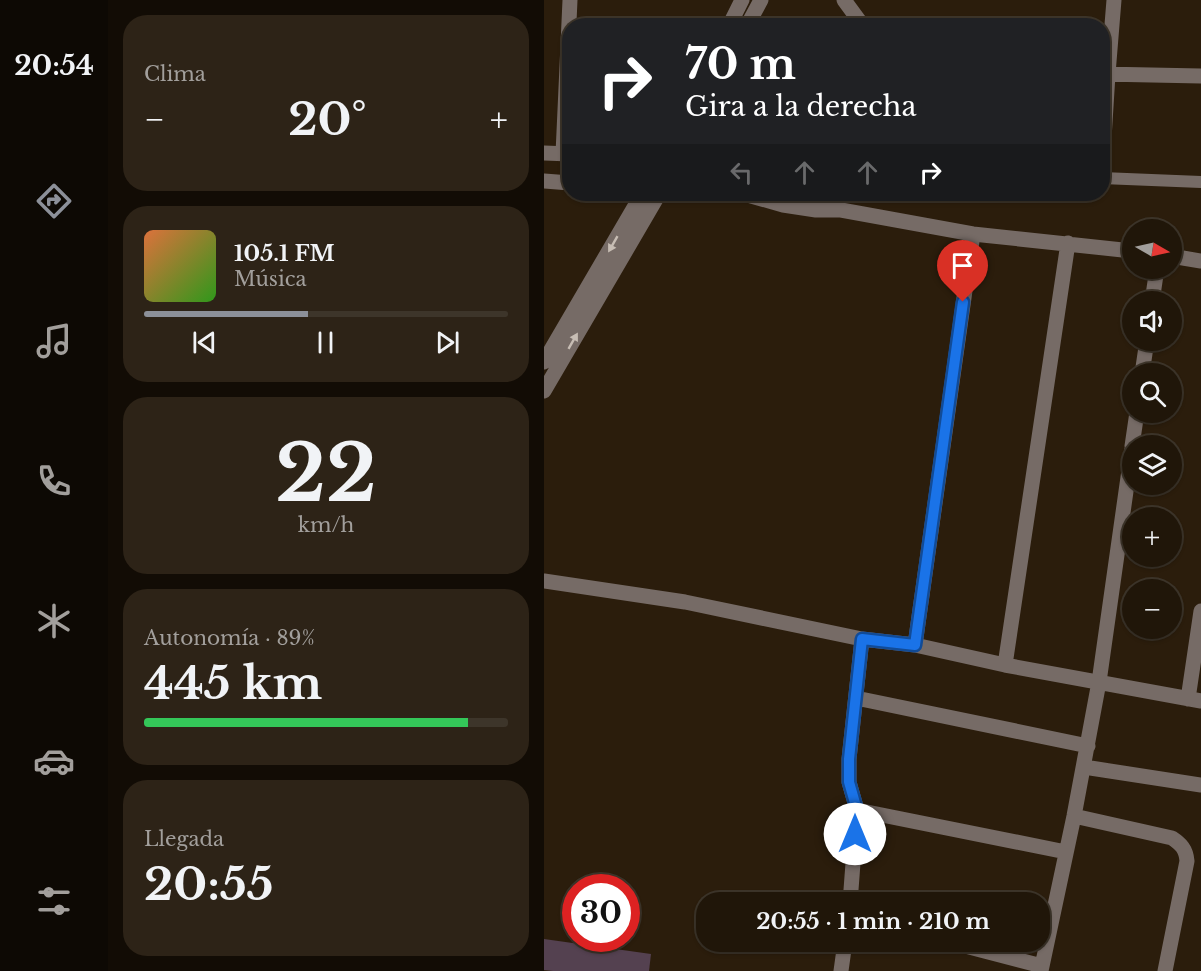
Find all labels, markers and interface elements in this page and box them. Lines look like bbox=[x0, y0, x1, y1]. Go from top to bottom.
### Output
text: 70 m bbox=[685, 38, 796, 90]
icon: right bbox=[586, 42, 664, 120]
text: 20:54 bbox=[14, 49, 94, 82]
text: Clima bbox=[144, 62, 206, 86]
text: Gira a la derecha bbox=[685, 90, 916, 123]
text: 20° bbox=[288, 91, 367, 147]
text: − bbox=[144, 99, 165, 140]
text: + bbox=[490, 99, 508, 140]
icon: left bbox=[725, 156, 758, 189]
icon: ahead bbox=[788, 156, 821, 189]
icon: ahead bbox=[851, 156, 884, 189]
icon: right bbox=[914, 156, 947, 189]
icon: directions bbox=[33, 180, 75, 222]
north arrow bbox=[1122, 219, 1182, 279]
map controls bbox=[1122, 219, 1182, 639]
one-way arrow bbox=[608, 236, 618, 253]
text: 105.1 FM bbox=[234, 240, 335, 267]
pin bbox=[937, 240, 988, 302]
icon: arrive bbox=[946, 249, 979, 282]
text: Música bbox=[234, 267, 307, 291]
button: sound bbox=[1122, 291, 1182, 351]
icon: music bbox=[33, 320, 75, 362]
icon: previous bbox=[188, 326, 221, 359]
icon: pause bbox=[309, 326, 342, 359]
icon: next bbox=[431, 326, 464, 359]
one-way arrow bbox=[568, 332, 578, 349]
button: search bbox=[1122, 363, 1182, 423]
text: 22 bbox=[275, 425, 377, 522]
button: layers bbox=[1122, 435, 1182, 495]
icon: phone bbox=[33, 460, 75, 502]
button: + bbox=[1122, 507, 1182, 567]
text: km/h bbox=[298, 513, 354, 537]
button: − bbox=[1122, 579, 1182, 639]
icon: climate bbox=[33, 600, 75, 642]
text: Autonomía · 89% bbox=[144, 626, 315, 650]
text: 445 km bbox=[144, 655, 322, 711]
icon: car bbox=[33, 740, 75, 782]
position arrow bbox=[823, 802, 887, 866]
text: Llegada bbox=[144, 827, 224, 851]
text: 20:55 bbox=[144, 856, 274, 912]
speed limit sign: 30 bbox=[562, 874, 640, 952]
icon: filters bbox=[33, 880, 75, 922]
text: 20:55 · 1 min · 210 m bbox=[756, 908, 990, 935]

